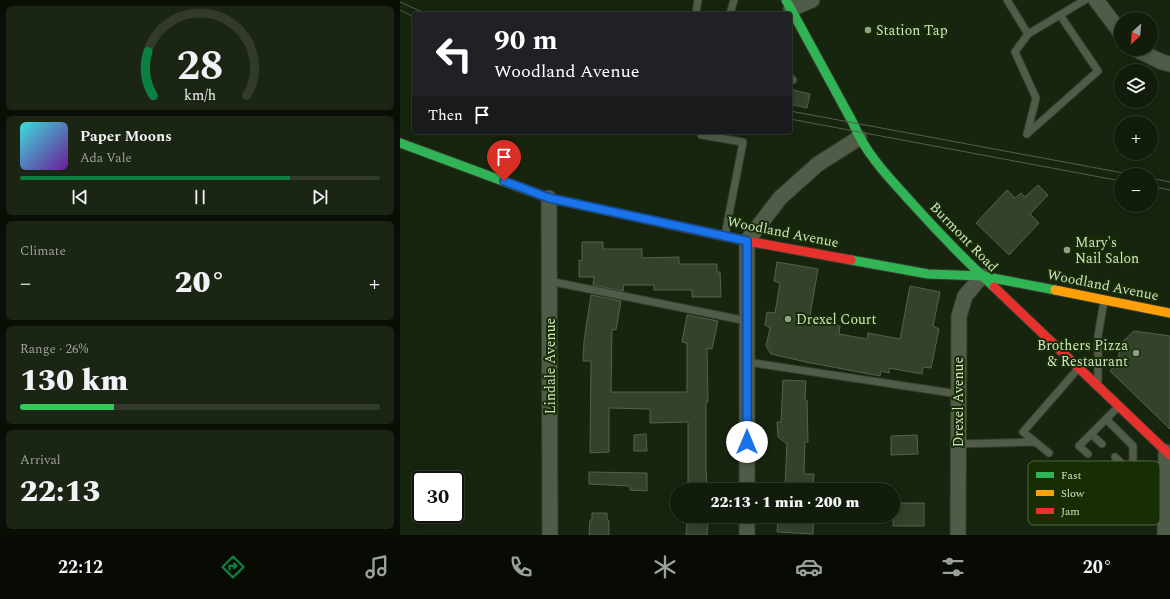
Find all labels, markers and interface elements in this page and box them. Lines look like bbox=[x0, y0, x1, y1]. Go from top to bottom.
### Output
north arrow bbox=[1114, 12, 1158, 56]
map controls bbox=[1114, 12, 1158, 212]
text: 90 m bbox=[494, 19, 558, 62]
place label: Station Tap bbox=[876, 20, 948, 41]
marker: Station Tap bbox=[863, 25, 873, 35]
icon: left bbox=[428, 28, 480, 80]
text: 28 bbox=[177, 35, 223, 98]
text: Woodland Avenue bbox=[494, 58, 640, 85]
button: layers bbox=[1114, 64, 1158, 108]
text: km/h bbox=[184, 85, 216, 107]
text: Then bbox=[428, 104, 463, 127]
icon: arrive bbox=[471, 104, 493, 126]
button: + bbox=[1114, 116, 1158, 160]
text: Paper Moons bbox=[80, 125, 172, 148]
pin bbox=[487, 140, 521, 181]
icon: arrive bbox=[493, 146, 515, 168]
text: Ada Vale bbox=[80, 148, 132, 168]
button: − bbox=[1114, 168, 1158, 212]
icon: previous bbox=[69, 186, 91, 208]
icon: pause bbox=[189, 186, 211, 208]
icon: next bbox=[309, 186, 331, 208]
street label: Burmont Road bbox=[925, 197, 1003, 277]
street label: Woodland Avenue bbox=[725, 211, 841, 253]
place label: Mary's Nail Salon bbox=[1075, 232, 1139, 269]
text: Climate bbox=[20, 241, 66, 261]
marker: Mary's Nail Salon bbox=[1062, 245, 1072, 255]
text: 20° bbox=[175, 260, 226, 306]
street label: Woodland Avenue bbox=[1045, 264, 1161, 306]
text: − bbox=[20, 267, 31, 300]
text: + bbox=[369, 267, 380, 300]
place label: Drexel Court bbox=[796, 309, 876, 330]
marker: Drexel Court bbox=[783, 314, 793, 324]
street label: Lindale Avenue bbox=[540, 317, 561, 414]
place label: Brothers Pizza & Restaurant bbox=[1037, 335, 1128, 372]
text: Range · 26% bbox=[20, 339, 88, 359]
marker: Brothers Pizza & Restaurant bbox=[1131, 348, 1141, 358]
street label: Drexel Avenue bbox=[948, 357, 969, 447]
text: 130 km bbox=[20, 358, 128, 404]
position arrow bbox=[726, 421, 768, 463]
text: Arrival bbox=[20, 450, 61, 470]
legend bbox=[1028, 461, 1160, 525]
text: Fast bbox=[1061, 467, 1082, 484]
text: 22:13 bbox=[20, 469, 100, 515]
speed limit sign: 30 bbox=[412, 471, 464, 523]
text: Slow bbox=[1061, 485, 1085, 502]
text: 22:13 · 1 min · 200 m bbox=[711, 491, 859, 514]
text: Jam bbox=[1061, 503, 1080, 520]
icon: directions bbox=[219, 553, 247, 581]
icon: music bbox=[363, 553, 391, 581]
icon: phone bbox=[507, 553, 535, 581]
icon: climate bbox=[651, 553, 679, 581]
icon: car bbox=[795, 553, 823, 581]
icon: filters bbox=[939, 553, 967, 581]
text: 22:12 bbox=[58, 554, 103, 581]
text: 20° bbox=[1083, 554, 1112, 581]

